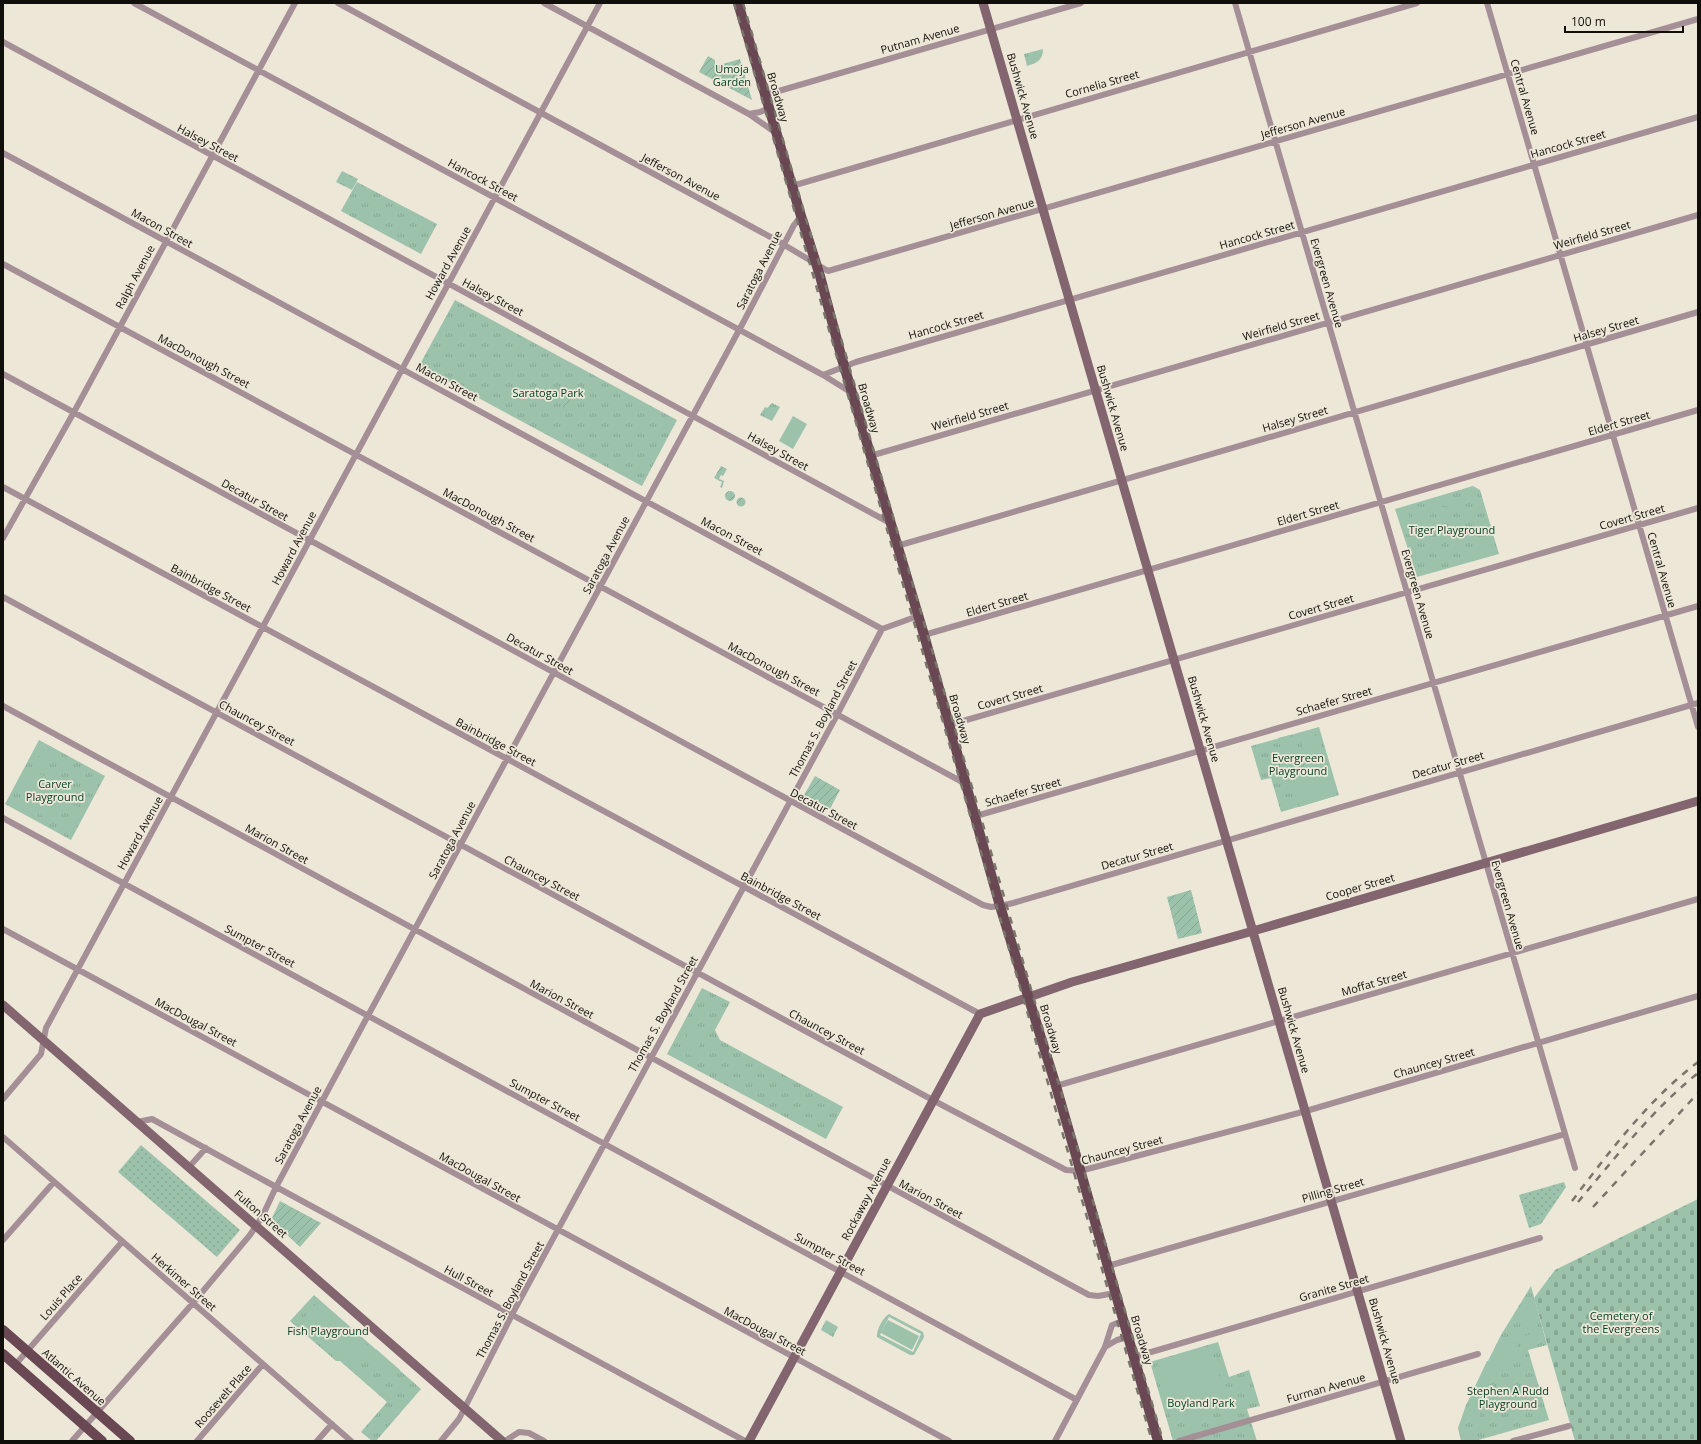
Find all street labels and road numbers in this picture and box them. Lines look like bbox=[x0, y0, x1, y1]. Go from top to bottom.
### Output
street label: Putnam Avenue bbox=[879, 20, 961, 57]
street label: Bushwick Avenue bbox=[1004, 51, 1043, 141]
street label: Central Avenue bbox=[1507, 57, 1543, 137]
street label: Cornelia Street bbox=[1063, 66, 1141, 101]
street label: Broadway bbox=[764, 70, 793, 124]
street label: Jefferson Avenue bbox=[1258, 103, 1347, 142]
street label: Halsey Street bbox=[175, 120, 242, 165]
street label: Hancock Street bbox=[1529, 126, 1607, 161]
street label: Jefferson Avenue bbox=[638, 149, 723, 204]
street label: Hancock Street bbox=[446, 155, 521, 204]
street label: Jefferson Avenue bbox=[947, 194, 1036, 233]
street label: Macon Street bbox=[129, 204, 196, 251]
street label: Weirfield Street bbox=[1552, 216, 1632, 253]
street label: Hancock Street bbox=[1218, 217, 1296, 252]
street label: Howard Avenue bbox=[421, 223, 474, 302]
street label: Saratoga Avenue bbox=[732, 228, 785, 312]
street label: Evergreen Avenue bbox=[1307, 236, 1348, 330]
street label: Ralph Avenue bbox=[111, 242, 158, 311]
street label: Halsey Street bbox=[460, 274, 527, 319]
street label: Hancock Street bbox=[907, 307, 985, 342]
street label: Weirfield Street bbox=[1241, 307, 1321, 344]
street label: Halsey Street bbox=[1571, 312, 1640, 345]
street label: MacDonough Street bbox=[156, 330, 253, 391]
street label: Macon Street bbox=[414, 359, 481, 404]
street label: Bushwick Avenue bbox=[1094, 363, 1133, 453]
street label: Broadway bbox=[855, 381, 884, 435]
street label: Weirfield Street bbox=[930, 397, 1010, 434]
street label: Halsey Street bbox=[1260, 402, 1329, 435]
street label: Eldert Street bbox=[1586, 406, 1652, 439]
street label: Halsey Street bbox=[745, 428, 811, 474]
street label: Decatur Street bbox=[219, 475, 291, 524]
street label: MacDonough Street bbox=[441, 484, 538, 545]
street label: Eldert Street bbox=[1275, 496, 1341, 529]
street label: Covert Street bbox=[1597, 500, 1666, 533]
street label: Howard Avenue bbox=[268, 508, 319, 587]
street label: Saratoga Avenue bbox=[579, 513, 632, 596]
street label: Macon Street bbox=[699, 513, 766, 558]
street label: Central Avenue bbox=[1644, 530, 1680, 610]
street label: Evergreen Avenue bbox=[1398, 547, 1439, 641]
street label: Bainbridge Street bbox=[168, 560, 254, 615]
street label: Eldert Street bbox=[964, 587, 1030, 620]
street label: Covert Street bbox=[1286, 590, 1355, 623]
street label: Decatur Street bbox=[504, 629, 576, 678]
street label: MacDonough Street bbox=[726, 638, 823, 699]
street label: Thomas S. Boyland Street bbox=[785, 657, 860, 780]
street label: Bushwick Avenue bbox=[1185, 674, 1224, 764]
street label: Covert Street bbox=[975, 680, 1044, 713]
street label: Schaefer Street bbox=[1294, 682, 1374, 719]
street label: Broadway bbox=[946, 692, 975, 746]
street label: Chauncey Street bbox=[217, 696, 298, 749]
street label: Bainbridge Street bbox=[453, 714, 539, 769]
street label: Decatur Street bbox=[1410, 747, 1486, 782]
street label: Schaefer Street bbox=[983, 773, 1063, 810]
street label: Decatur Street bbox=[788, 784, 861, 833]
street label: Howard Avenue bbox=[113, 793, 166, 872]
street label: Saratoga Avenue bbox=[425, 798, 478, 881]
street label: Marion Street bbox=[243, 820, 312, 867]
street label: Decatur Street bbox=[1099, 838, 1175, 873]
street label: Chauncey Street bbox=[502, 851, 583, 904]
street label: Evergreen Avenue bbox=[1488, 858, 1529, 952]
street label: Bainbridge Street bbox=[738, 868, 824, 923]
street label: Cooper Street bbox=[1324, 869, 1396, 904]
street label: Sumpter Street bbox=[222, 921, 298, 970]
street label: Thomas S. Boyland Street bbox=[624, 953, 701, 1075]
street label: Moffat Street bbox=[1339, 966, 1408, 999]
street label: Marion Street bbox=[528, 975, 597, 1022]
street label: Bushwick Avenue bbox=[1275, 985, 1314, 1075]
street label: MacDougal Street bbox=[153, 994, 240, 1050]
street label: Broadway bbox=[1037, 1002, 1066, 1056]
street label: Chauncey Street bbox=[787, 1005, 868, 1058]
street label: Chauncey Street bbox=[1392, 1044, 1476, 1081]
street label: Sumpter Street bbox=[507, 1075, 583, 1124]
street label: Saratoga Avenue bbox=[271, 1083, 324, 1166]
street label: Chauncey Street bbox=[1079, 1131, 1164, 1168]
street label: MacDougal Street bbox=[437, 1148, 524, 1205]
street label: Rockaway Avenue bbox=[837, 1155, 894, 1243]
street label: Pilling Street bbox=[1300, 1173, 1366, 1206]
street label: Marion Street bbox=[897, 1175, 966, 1222]
street label: Fulton Street bbox=[231, 1186, 291, 1241]
street label: Sumpter Street bbox=[792, 1229, 868, 1278]
street label: Thomas S. Boyland Street bbox=[472, 1238, 547, 1361]
street label: Herkimer Street bbox=[149, 1249, 220, 1314]
street label: Hull Street bbox=[442, 1261, 497, 1300]
street label: Louis Place bbox=[36, 1270, 85, 1323]
street label: Granite Street bbox=[1297, 1270, 1371, 1305]
street label: Bushwick Avenue bbox=[1366, 1296, 1405, 1386]
street label: MacDougal Street bbox=[722, 1303, 809, 1359]
street label: Broadway bbox=[1128, 1313, 1157, 1367]
street label: Atlantic Avenue bbox=[39, 1345, 109, 1408]
street label: Roosevelt Place bbox=[191, 1361, 254, 1431]
street label: Furman Avenue bbox=[1285, 1369, 1367, 1406]

